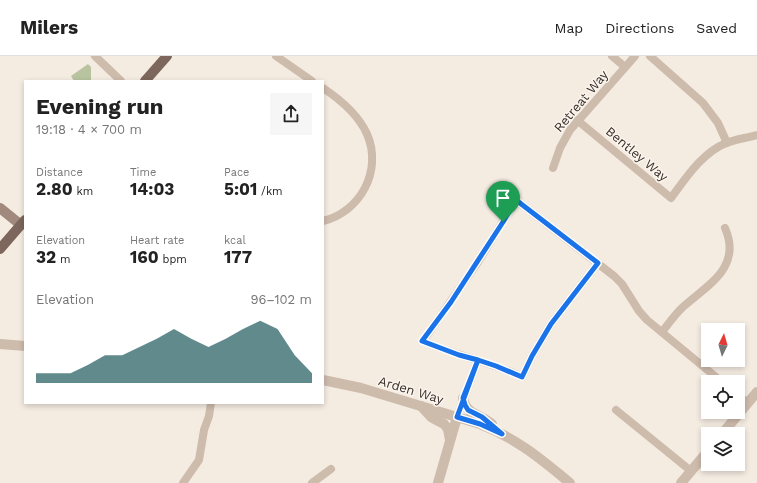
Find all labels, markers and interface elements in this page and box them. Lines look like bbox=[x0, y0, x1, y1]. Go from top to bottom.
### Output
text: Milers bbox=[20, 16, 78, 39]
text: Map bbox=[555, 20, 583, 36]
text: Directions bbox=[605, 20, 674, 36]
text: Saved bbox=[696, 20, 737, 36]
street label: Retreat Way bbox=[551, 67, 611, 135]
button: share bbox=[270, 93, 312, 135]
text: Evening run bbox=[36, 94, 164, 119]
text: 19:18 · 4 × 700 m bbox=[36, 122, 142, 137]
street label: Bentley Way bbox=[603, 124, 671, 185]
text: Distance bbox=[36, 166, 83, 179]
text: Time bbox=[130, 166, 156, 179]
text: Pace bbox=[224, 166, 249, 179]
text: 2.80 bbox=[36, 179, 73, 199]
text: 14:03 bbox=[130, 179, 174, 199]
text: 5:01 bbox=[224, 179, 257, 199]
pin bbox=[486, 181, 520, 222]
text: km bbox=[73, 185, 93, 198]
text: /km bbox=[257, 185, 283, 198]
icon: arrive bbox=[492, 187, 514, 209]
text: Elevation bbox=[36, 234, 85, 247]
text: Heart rate bbox=[130, 234, 184, 247]
text: kcal bbox=[224, 234, 246, 247]
text: 32 bbox=[36, 247, 56, 267]
text: 160 bbox=[130, 247, 159, 267]
text: 177 bbox=[224, 247, 252, 267]
text: m bbox=[56, 253, 70, 266]
text: bpm bbox=[159, 253, 187, 266]
text: Elevation bbox=[36, 292, 94, 307]
text: 96–102 m bbox=[250, 292, 312, 307]
north arrow bbox=[701, 323, 745, 367]
map controls bbox=[701, 323, 745, 471]
street label: Arden Way bbox=[377, 373, 446, 407]
button: locate bbox=[701, 375, 745, 419]
button: layers bbox=[701, 427, 745, 471]

